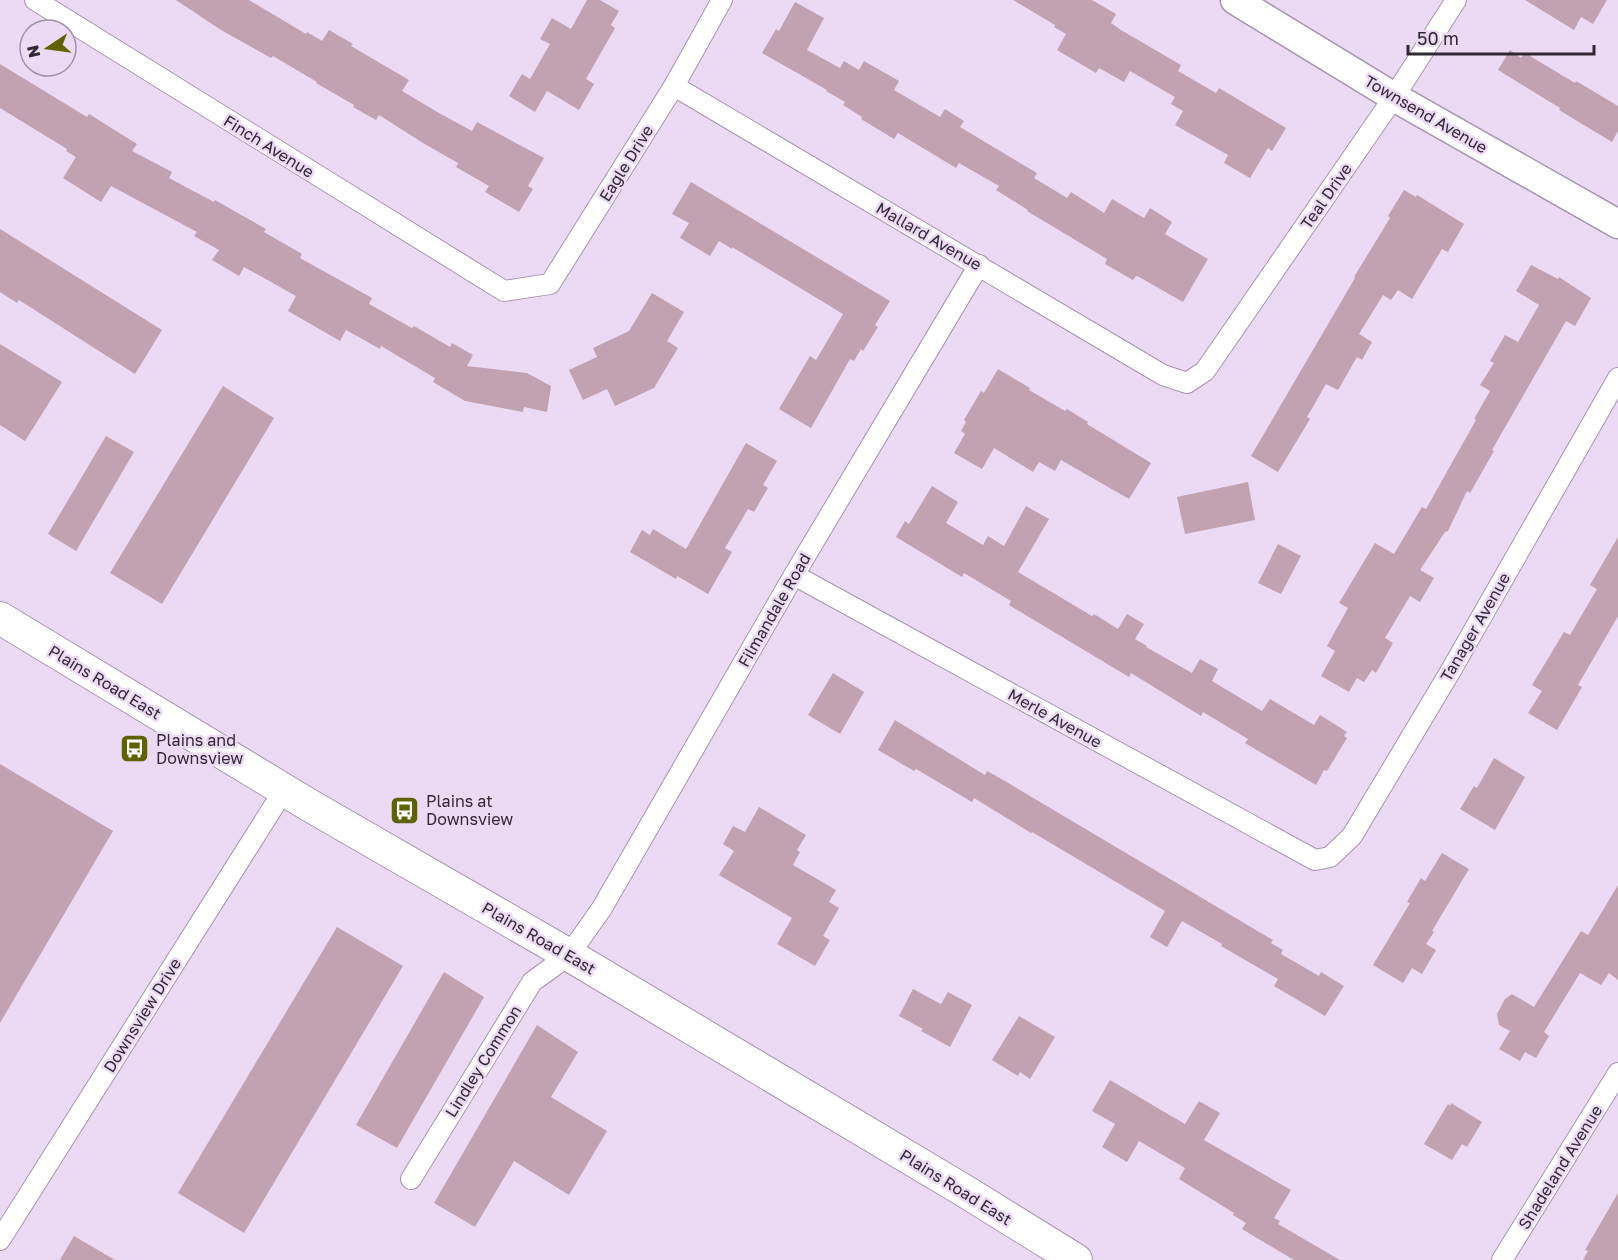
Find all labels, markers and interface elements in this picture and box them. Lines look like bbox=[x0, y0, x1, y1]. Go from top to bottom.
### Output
north arrow bbox=[18, 18, 78, 78]
scale bar bbox=[1408, 18, 1594, 56]
text: 50 m bbox=[1417, 27, 1459, 49]
text: N bbox=[22, 43, 44, 60]
street label: Townsend Avenue bbox=[1361, 71, 1491, 157]
street label: Finch Avenue bbox=[220, 110, 318, 182]
street label: Eagle Drive bbox=[595, 121, 657, 205]
street label: Teal Drive bbox=[1296, 159, 1356, 233]
street label: Mallard Avenue bbox=[873, 198, 985, 274]
street label: Filmandale Road bbox=[733, 549, 815, 671]
street label: Tanager Avenue bbox=[1436, 569, 1514, 685]
street label: Plains Road East bbox=[45, 640, 165, 724]
street label: Merle Avenue bbox=[1005, 684, 1105, 752]
place label: Plains and Downsview bbox=[156, 730, 243, 768]
bus stop icon: Plains and Downsview bbox=[119, 733, 151, 765]
place label: Plains at Downsview bbox=[426, 791, 513, 829]
bus stop icon: Plains at Downsview bbox=[389, 794, 421, 826]
street label: Plains Road East bbox=[479, 897, 599, 979]
street label: Downsview Drive bbox=[99, 954, 185, 1076]
street label: Lindley Common bbox=[441, 1001, 525, 1121]
street label: Shadeland Avenue bbox=[1514, 1101, 1606, 1233]
street label: Plains Road East bbox=[896, 1145, 1016, 1229]

